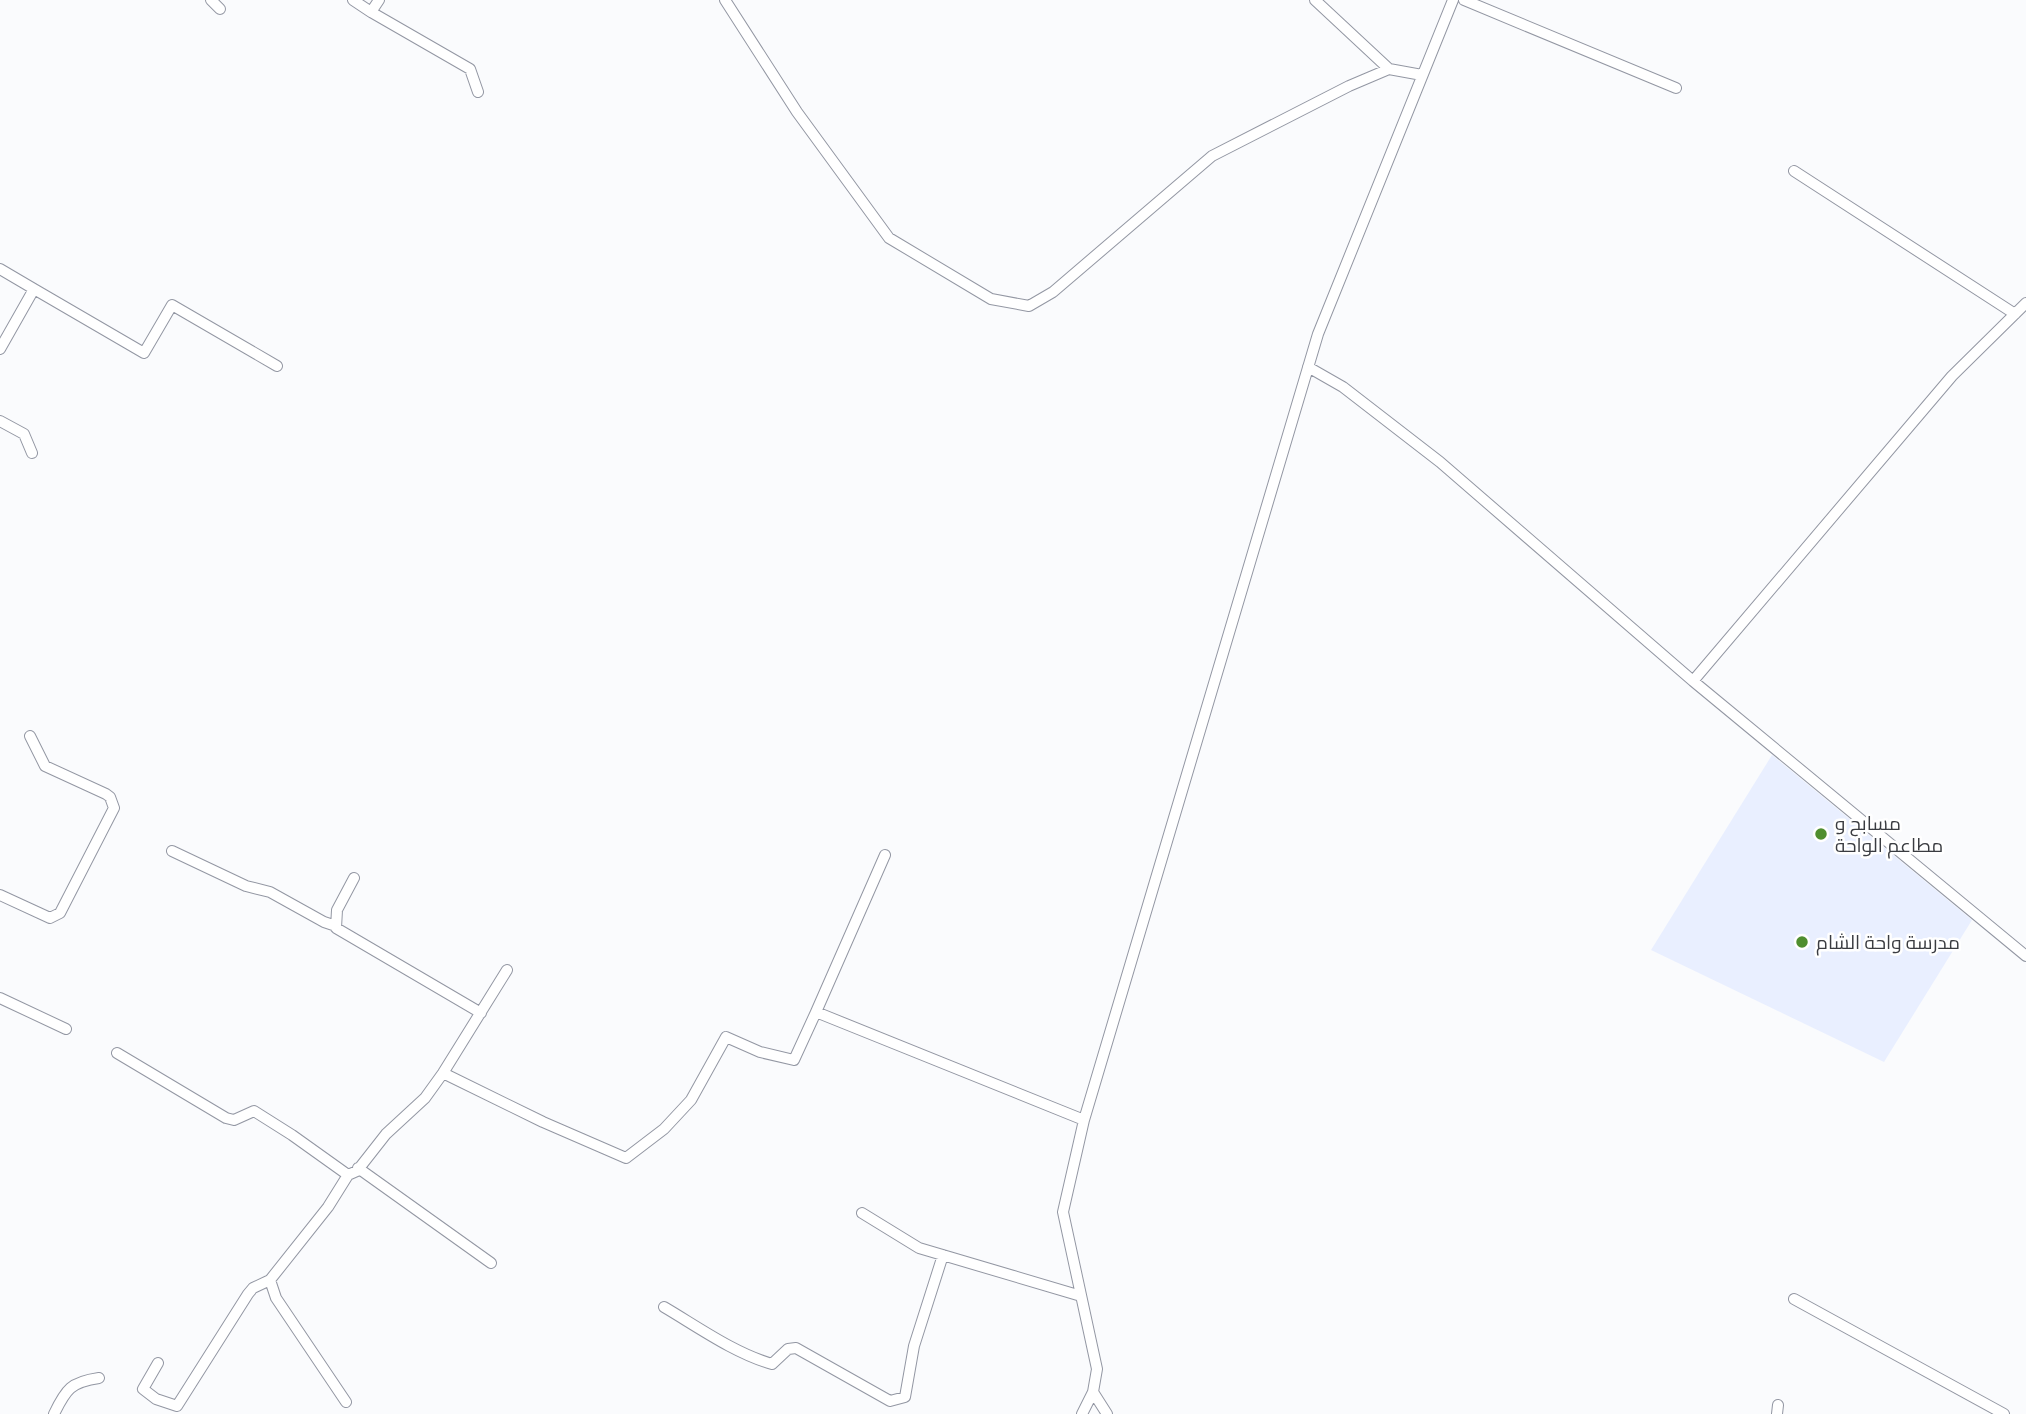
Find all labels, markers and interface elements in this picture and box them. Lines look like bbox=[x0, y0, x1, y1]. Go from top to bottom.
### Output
place label: مسابح و مطاعم الواحة bbox=[1835, 810, 1943, 859]
marker: مسابح و مطاعم الواحة bbox=[1813, 826, 1829, 842]
place label: مدرسة واحة الشام bbox=[1816, 929, 1960, 956]
marker: مدرسة واحة الشام bbox=[1794, 934, 1810, 950]

